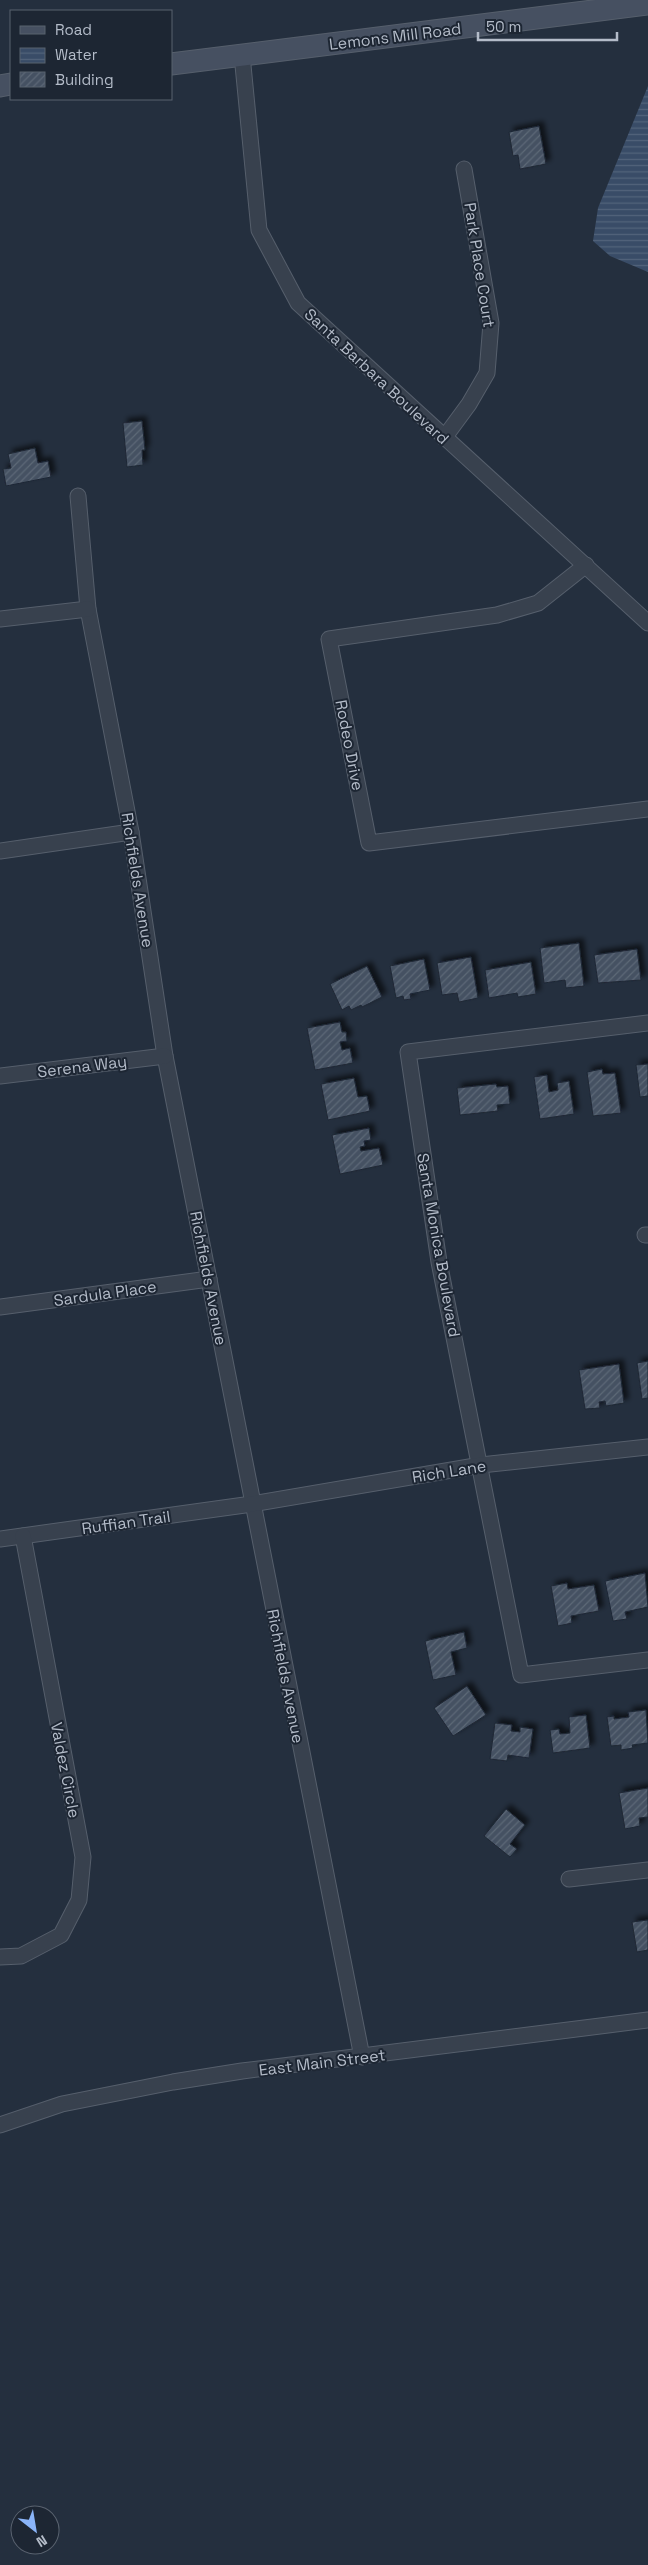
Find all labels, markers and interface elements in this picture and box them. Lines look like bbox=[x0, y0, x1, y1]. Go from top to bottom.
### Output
legend bbox=[10, 10, 172, 100]
scale bar bbox=[478, 10, 617, 42]
text: 50 m bbox=[486, 17, 521, 36]
street label: Lemons Mill Road bbox=[328, 18, 462, 55]
text: Road bbox=[55, 20, 92, 39]
text: Water bbox=[55, 45, 98, 64]
text: Building bbox=[55, 70, 114, 89]
street label: Park Place Court bbox=[459, 201, 500, 329]
street label: Santa Barbara Boulevard bbox=[300, 304, 454, 449]
street label: Rodeo Drive bbox=[330, 698, 369, 792]
street label: Richfields Avenue bbox=[116, 811, 159, 949]
street label: Serena Way bbox=[36, 1051, 128, 1082]
street label: Santa Monica Boulevard bbox=[412, 1151, 465, 1339]
street label: Richfields Avenue bbox=[185, 1209, 232, 1347]
street label: Sardula Place bbox=[52, 1276, 158, 1311]
street label: Rich Lane bbox=[411, 1455, 488, 1488]
street label: Ruffian Trail bbox=[80, 1506, 172, 1539]
street label: Richfields Avenue bbox=[262, 1607, 309, 1745]
street label: Valdez Circle bbox=[46, 1720, 85, 1820]
street label: East Main Street bbox=[257, 2044, 387, 2081]
north arrow bbox=[10, 2505, 60, 2555]
text: N bbox=[33, 2531, 50, 2551]

